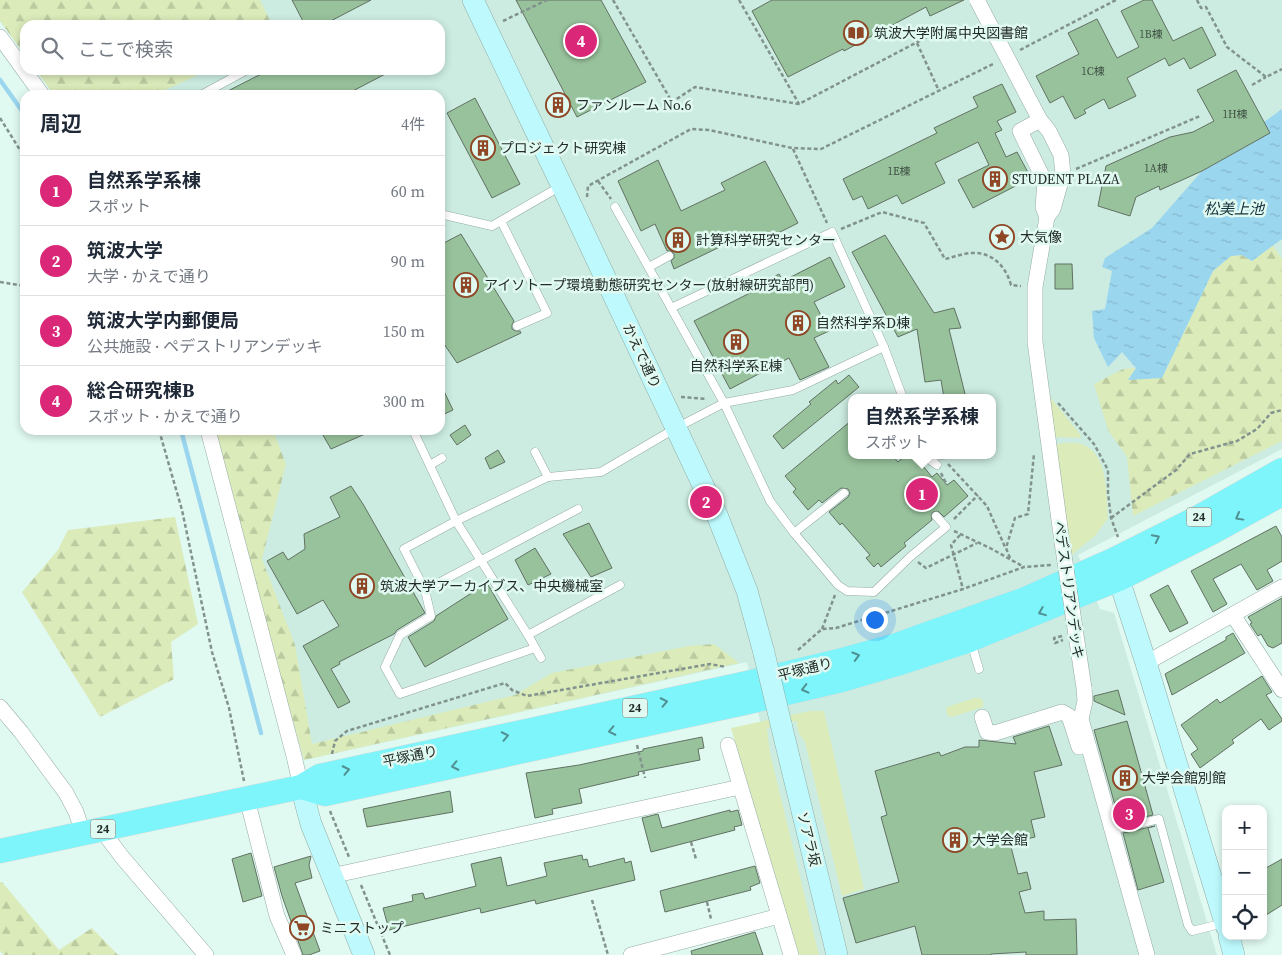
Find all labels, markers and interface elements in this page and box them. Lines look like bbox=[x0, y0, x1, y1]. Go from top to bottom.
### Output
search box bbox=[20, 20, 445, 75]
library icon: 筑波大学附属中央図書館 bbox=[843, 20, 869, 46]
pin: 4 bbox=[565, 22, 597, 60]
place label: 筑波大学附属中央図書館 bbox=[874, 23, 1028, 43]
house number: 1B棟 bbox=[1139, 27, 1163, 42]
icon: search bbox=[38, 34, 66, 62]
text: ここで検索 bbox=[78, 36, 173, 62]
house number: 1C棟 bbox=[1081, 64, 1105, 79]
building icon: ファンルーム No.6 bbox=[545, 92, 571, 118]
place label: ファンルーム No.6 bbox=[576, 95, 692, 115]
house number: 1H棟 bbox=[1222, 107, 1248, 122]
text: 周辺 bbox=[40, 109, 82, 138]
text: 4件 bbox=[401, 113, 425, 135]
building icon: プロジェクト研究棟 bbox=[470, 135, 496, 161]
place label: プロジェクト研究棟 bbox=[500, 138, 626, 158]
house number: 1A棟 bbox=[1144, 161, 1168, 176]
house number: 1E棟 bbox=[887, 164, 911, 179]
building icon: STUDENT PLAZA bbox=[982, 166, 1008, 192]
text: 自然系学系棟 bbox=[87, 167, 201, 193]
place label: STUDENT PLAZA bbox=[1012, 169, 1120, 189]
text: 1 bbox=[52, 180, 60, 202]
text: 60 m bbox=[391, 180, 425, 202]
text: スポット bbox=[87, 195, 151, 217]
water label: 松美上池 bbox=[1204, 198, 1266, 219]
place icon: 大気像 bbox=[989, 224, 1015, 250]
building icon: 計算科学研究センター bbox=[665, 227, 691, 253]
place label: 大気像 bbox=[1020, 227, 1062, 247]
place label: 計算科学研究センター bbox=[696, 230, 836, 250]
text: 筑波大学 bbox=[87, 237, 163, 263]
text: 2 bbox=[52, 250, 60, 272]
text: 90 m bbox=[391, 250, 425, 272]
text: 大学 · かえで通り bbox=[87, 265, 211, 287]
building icon: アイソトープ環境動態研究センター(放射線研究部門) bbox=[453, 272, 479, 298]
place label: アイソトープ環境動態研究センター(放射線研究部門) bbox=[484, 275, 814, 295]
text: 筑波大学内郵便局 bbox=[87, 307, 239, 333]
building icon: 自然科学系D棟 bbox=[785, 310, 811, 336]
place label: 自然科学系D棟 bbox=[816, 313, 910, 333]
text: 3 bbox=[52, 320, 60, 342]
text: 150 m bbox=[383, 320, 425, 342]
street label: かえで通り bbox=[618, 320, 666, 392]
building icon: 自然科学系E棟 bbox=[723, 329, 749, 355]
text: 公共施設 · ペデストリアンデッキ bbox=[87, 335, 323, 357]
place label: 自然科学系E棟 bbox=[690, 356, 782, 376]
text: 総合研究棟B bbox=[87, 377, 194, 403]
text: 4 bbox=[52, 390, 60, 412]
text: 300 m bbox=[383, 390, 425, 412]
popup bbox=[848, 394, 996, 459]
text: 自然系学系棟 bbox=[865, 403, 979, 429]
text: スポット · かえで通り bbox=[87, 405, 243, 427]
text: スポット bbox=[865, 431, 929, 453]
pin: 1 bbox=[906, 475, 938, 513]
pin: 2 bbox=[690, 483, 722, 521]
road number: 24 bbox=[1186, 508, 1212, 526]
one-way arrow bbox=[1236, 511, 1245, 521]
street label: ペデストリアンデッキ bbox=[1049, 520, 1089, 660]
one-way arrow bbox=[1151, 535, 1160, 545]
building icon: 筑波大学アーカイブス、中央機械室 bbox=[349, 573, 375, 599]
place label: 筑波大学アーカイブス、中央機械室 bbox=[380, 576, 603, 596]
one-way arrow bbox=[1038, 605, 1047, 616]
your location bbox=[862, 607, 888, 633]
one-way arrow bbox=[851, 652, 859, 662]
street label: 平塚通り bbox=[775, 653, 835, 685]
one-way arrow bbox=[800, 683, 809, 694]
one-way arrow bbox=[659, 697, 668, 707]
road number: 24 bbox=[622, 698, 648, 718]
one-way arrow bbox=[607, 725, 616, 736]
one-way arrow bbox=[500, 731, 509, 742]
street label: 平塚通り bbox=[381, 740, 439, 772]
one-way arrow bbox=[451, 760, 460, 770]
one-way arrow bbox=[342, 765, 350, 776]
building icon: 大学会館別館 bbox=[1112, 765, 1138, 791]
place label: 大学会館別館 bbox=[1142, 768, 1226, 788]
pin: 3 bbox=[1113, 795, 1145, 833]
map controls bbox=[1222, 805, 1267, 940]
button: + bbox=[1222, 805, 1267, 850]
street label: ソアラ坂 bbox=[793, 809, 825, 869]
road number: 24 bbox=[90, 820, 116, 839]
building icon: 大学会館 bbox=[942, 827, 968, 853]
place label: 大学会館 bbox=[972, 830, 1028, 850]
button: − bbox=[1222, 850, 1267, 895]
button: locate bbox=[1222, 895, 1267, 940]
supermarket icon: ミニストップ bbox=[289, 915, 315, 941]
place label: ミニストップ bbox=[320, 918, 404, 938]

